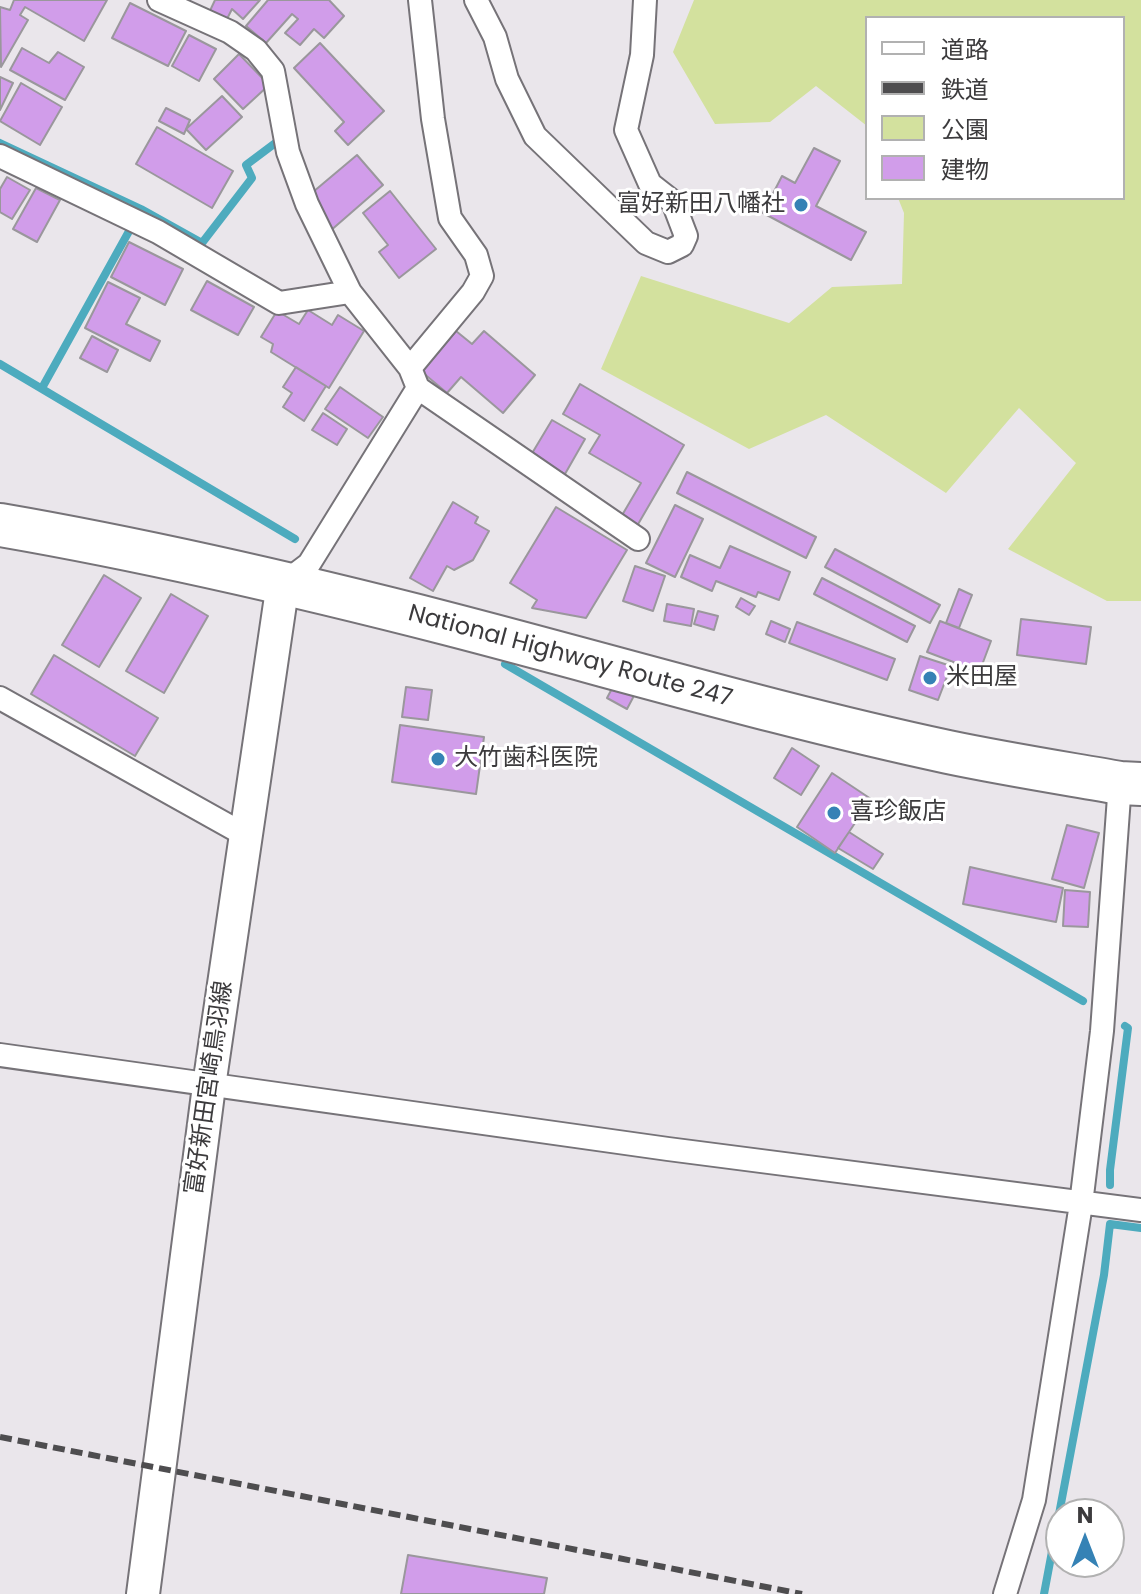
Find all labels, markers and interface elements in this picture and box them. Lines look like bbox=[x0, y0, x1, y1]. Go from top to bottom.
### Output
legend bbox=[865, 16, 1125, 200]
text: 道路 bbox=[941, 33, 989, 66]
text: 鉄道 bbox=[941, 73, 989, 106]
text: 公園 bbox=[941, 113, 989, 146]
text: 建物 bbox=[941, 153, 989, 186]
place label: 富好新田八幡社 bbox=[617, 191, 785, 219]
marker: 富好新田八幡社 bbox=[792, 196, 810, 214]
street label: National Highway Route 247 bbox=[405, 600, 735, 714]
place label: 米田屋 bbox=[946, 664, 1018, 692]
marker: 米田屋 bbox=[921, 669, 939, 687]
place label: 大竹歯科医院 bbox=[454, 745, 598, 773]
marker: 大竹歯科医院 bbox=[429, 750, 447, 768]
place label: 喜珍飯店 bbox=[850, 799, 946, 827]
marker: 喜珍飯店 bbox=[825, 804, 843, 822]
street label: 富好新田宮崎鳥羽線 bbox=[181, 979, 239, 1197]
north arrow bbox=[1045, 1498, 1125, 1578]
text: N bbox=[1077, 1500, 1093, 1531]

